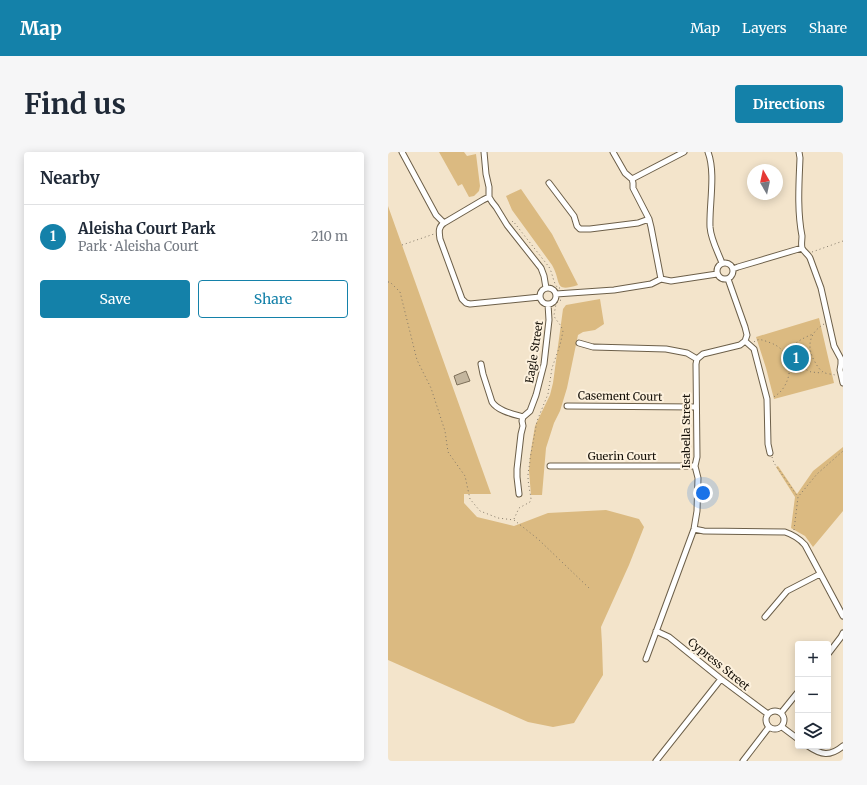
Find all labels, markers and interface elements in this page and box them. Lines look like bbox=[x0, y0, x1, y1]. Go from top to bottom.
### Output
text: Map bbox=[20, 16, 62, 40]
text: Map bbox=[690, 19, 720, 37]
text: Layers bbox=[742, 19, 787, 37]
text: Share bbox=[809, 19, 847, 37]
button: Directions bbox=[735, 85, 843, 123]
text: Find us bbox=[24, 86, 126, 122]
north arrow bbox=[747, 164, 783, 200]
text: Nearby bbox=[40, 167, 100, 189]
text: Aleisha Court Park bbox=[78, 219, 216, 238]
text: 1 bbox=[50, 228, 56, 245]
text: 210 m bbox=[311, 228, 348, 245]
text: Park · Aleisha Court bbox=[78, 238, 199, 255]
button: Save bbox=[40, 280, 190, 318]
button: Share bbox=[198, 280, 348, 318]
street label: Eagle Street bbox=[522, 319, 546, 384]
pin: 1 bbox=[783, 343, 809, 373]
street label: Casement Court bbox=[578, 388, 663, 404]
street label: Isabella Street bbox=[679, 393, 693, 468]
street label: Guerin Court bbox=[588, 449, 657, 463]
your location bbox=[693, 483, 713, 503]
street label: Cypress Street bbox=[685, 635, 753, 694]
map controls bbox=[795, 641, 831, 749]
button: + bbox=[795, 641, 831, 677]
button: − bbox=[795, 677, 831, 713]
button: layers bbox=[795, 713, 831, 749]

